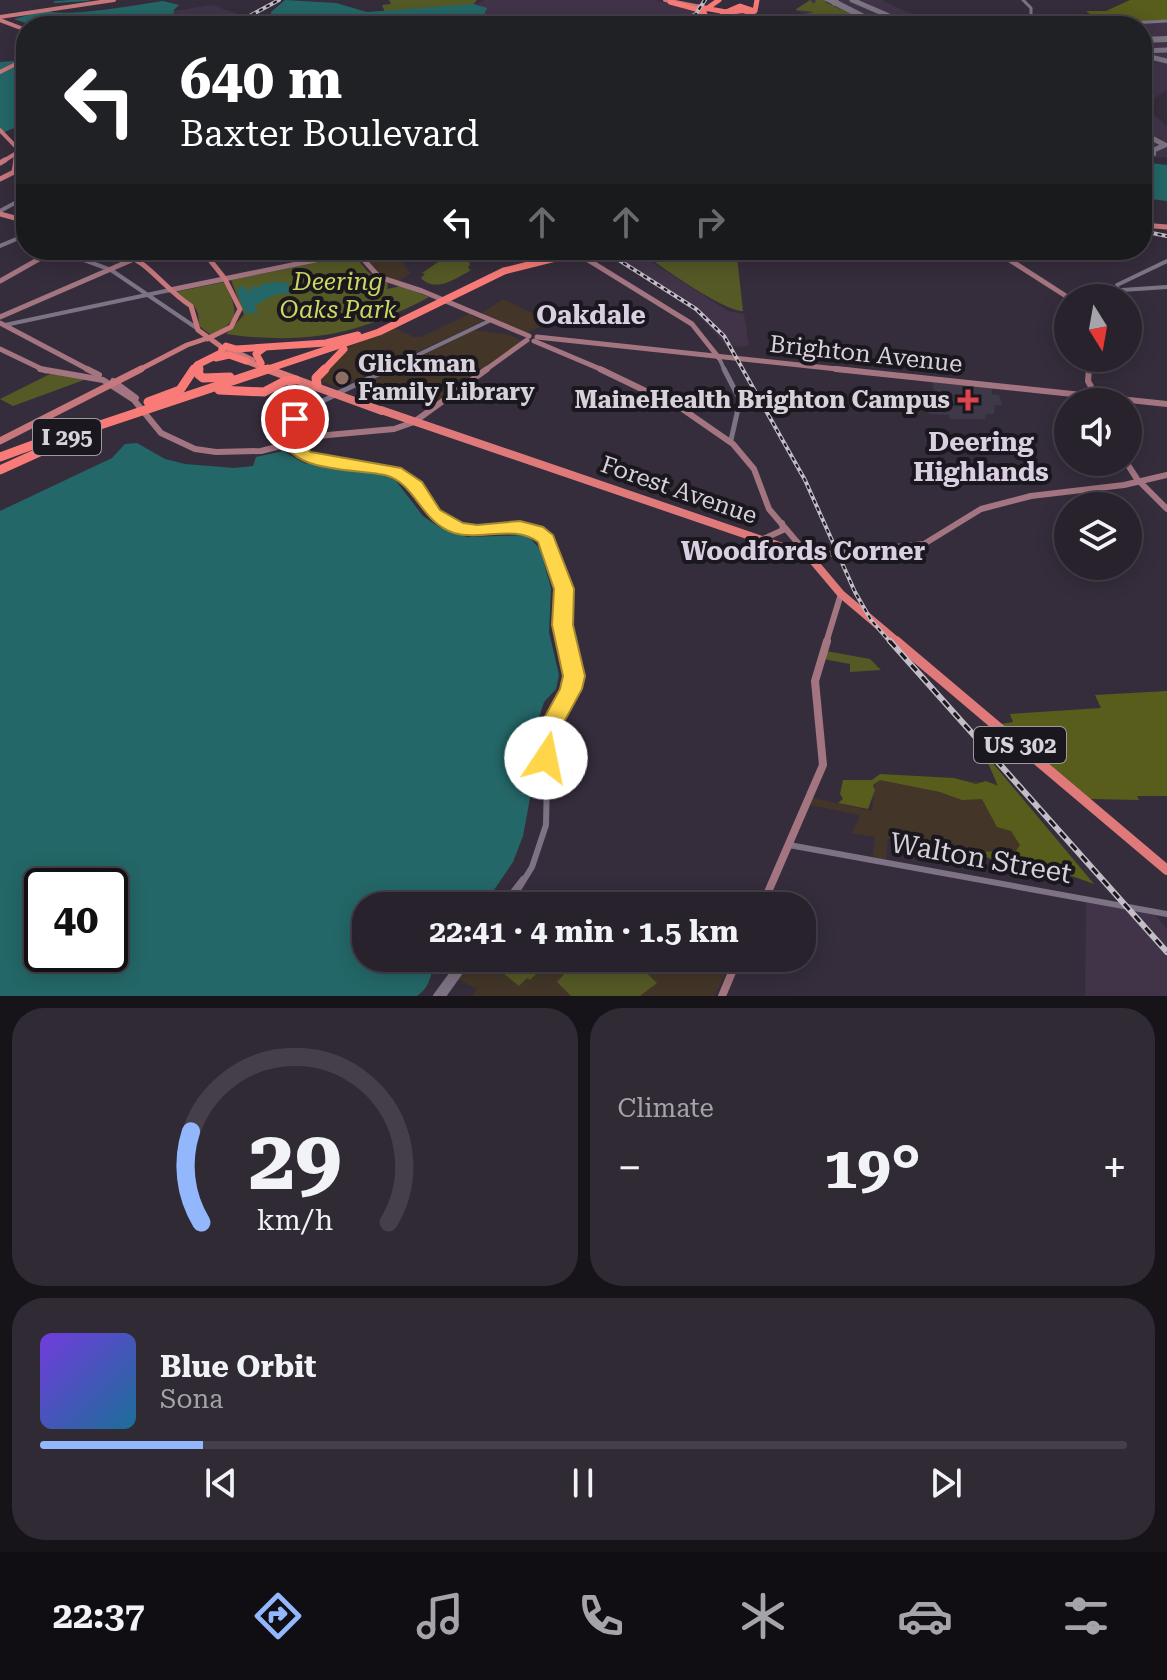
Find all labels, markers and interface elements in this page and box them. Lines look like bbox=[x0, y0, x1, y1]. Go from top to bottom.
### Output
text: 640 m bbox=[180, 46, 342, 112]
icon: left bbox=[48, 48, 152, 152]
text: Baxter Boulevard bbox=[180, 113, 479, 155]
icon: left bbox=[436, 200, 480, 244]
icon: ahead bbox=[520, 200, 564, 244]
icon: ahead bbox=[604, 200, 648, 244]
icon: right bbox=[688, 200, 732, 244]
park label: Deering Oaks Park bbox=[280, 268, 396, 324]
north arrow bbox=[1054, 284, 1142, 372]
map controls bbox=[1054, 284, 1142, 580]
district label: Oakdale bbox=[536, 300, 646, 330]
street label: Brighton Avenue bbox=[768, 330, 964, 378]
place label: Glickman Family Library bbox=[358, 350, 535, 406]
marker: Glickman Family Library bbox=[333, 369, 351, 387]
pin bbox=[261, 385, 329, 453]
place label: MaineHealth Brighton Campus bbox=[574, 386, 950, 414]
button: sound bbox=[1054, 388, 1142, 476]
marker: MaineHealth Brighton Campus bbox=[957, 389, 979, 411]
icon: arrive bbox=[273, 397, 317, 441]
road number: I 295 bbox=[33, 419, 101, 455]
district label: Deering Highlands bbox=[913, 427, 1049, 487]
street label: Forest Avenue bbox=[597, 450, 761, 530]
button: layers bbox=[1054, 492, 1142, 580]
district label: Woodfords Corner bbox=[681, 536, 925, 566]
position arrow bbox=[504, 716, 588, 800]
road number: US 302 bbox=[974, 727, 1066, 763]
street label: Walton Street bbox=[888, 826, 1074, 890]
speed limit sign: 40 bbox=[24, 868, 128, 972]
text: 22:41 · 4 min · 1.5 km bbox=[429, 914, 739, 949]
text: Climate bbox=[618, 1093, 714, 1123]
text: 29 bbox=[248, 1112, 341, 1209]
text: 19° bbox=[824, 1132, 921, 1203]
text: − bbox=[618, 1142, 642, 1194]
text: + bbox=[1102, 1142, 1127, 1194]
text: km/h bbox=[256, 1203, 333, 1237]
text: Blue Orbit bbox=[160, 1349, 316, 1384]
text: Sona bbox=[160, 1384, 223, 1414]
icon: previous bbox=[199, 1461, 243, 1505]
icon: pause bbox=[561, 1461, 605, 1505]
icon: next bbox=[924, 1461, 968, 1505]
icon: directions bbox=[250, 1588, 306, 1644]
icon: music bbox=[412, 1588, 468, 1644]
icon: phone bbox=[573, 1588, 629, 1644]
icon: climate bbox=[735, 1588, 791, 1644]
icon: car bbox=[897, 1588, 953, 1644]
icon: filters bbox=[1058, 1588, 1114, 1644]
text: 22:37 bbox=[53, 1595, 145, 1637]

